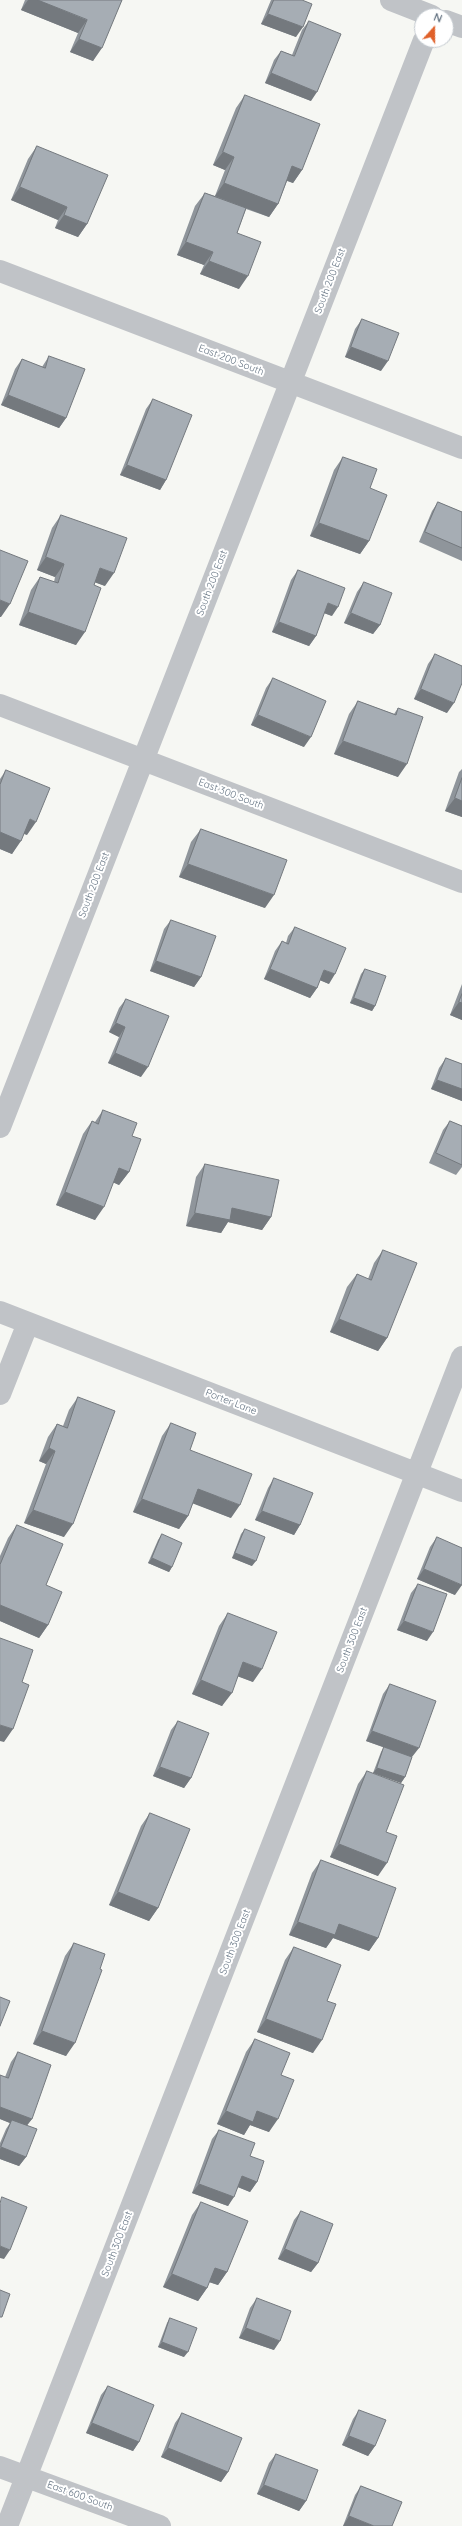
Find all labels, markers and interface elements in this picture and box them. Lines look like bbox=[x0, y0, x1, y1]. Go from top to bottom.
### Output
north arrow bbox=[414, 8, 454, 48]
text: N bbox=[432, 10, 444, 26]
street label: South 200 East bbox=[312, 247, 348, 315]
street label: East 200 South bbox=[197, 342, 265, 378]
street label: South 200 East bbox=[194, 549, 230, 617]
street label: East 300 South bbox=[197, 776, 265, 812]
street label: South 200 East bbox=[76, 851, 112, 919]
street label: Porter Lane bbox=[204, 1387, 258, 1417]
street label: South 300 East bbox=[334, 1606, 370, 1674]
street label: South 300 East bbox=[217, 1908, 253, 1976]
street label: South 300 East bbox=[99, 2210, 135, 2278]
street label: East 600 South bbox=[46, 2479, 114, 2513]

